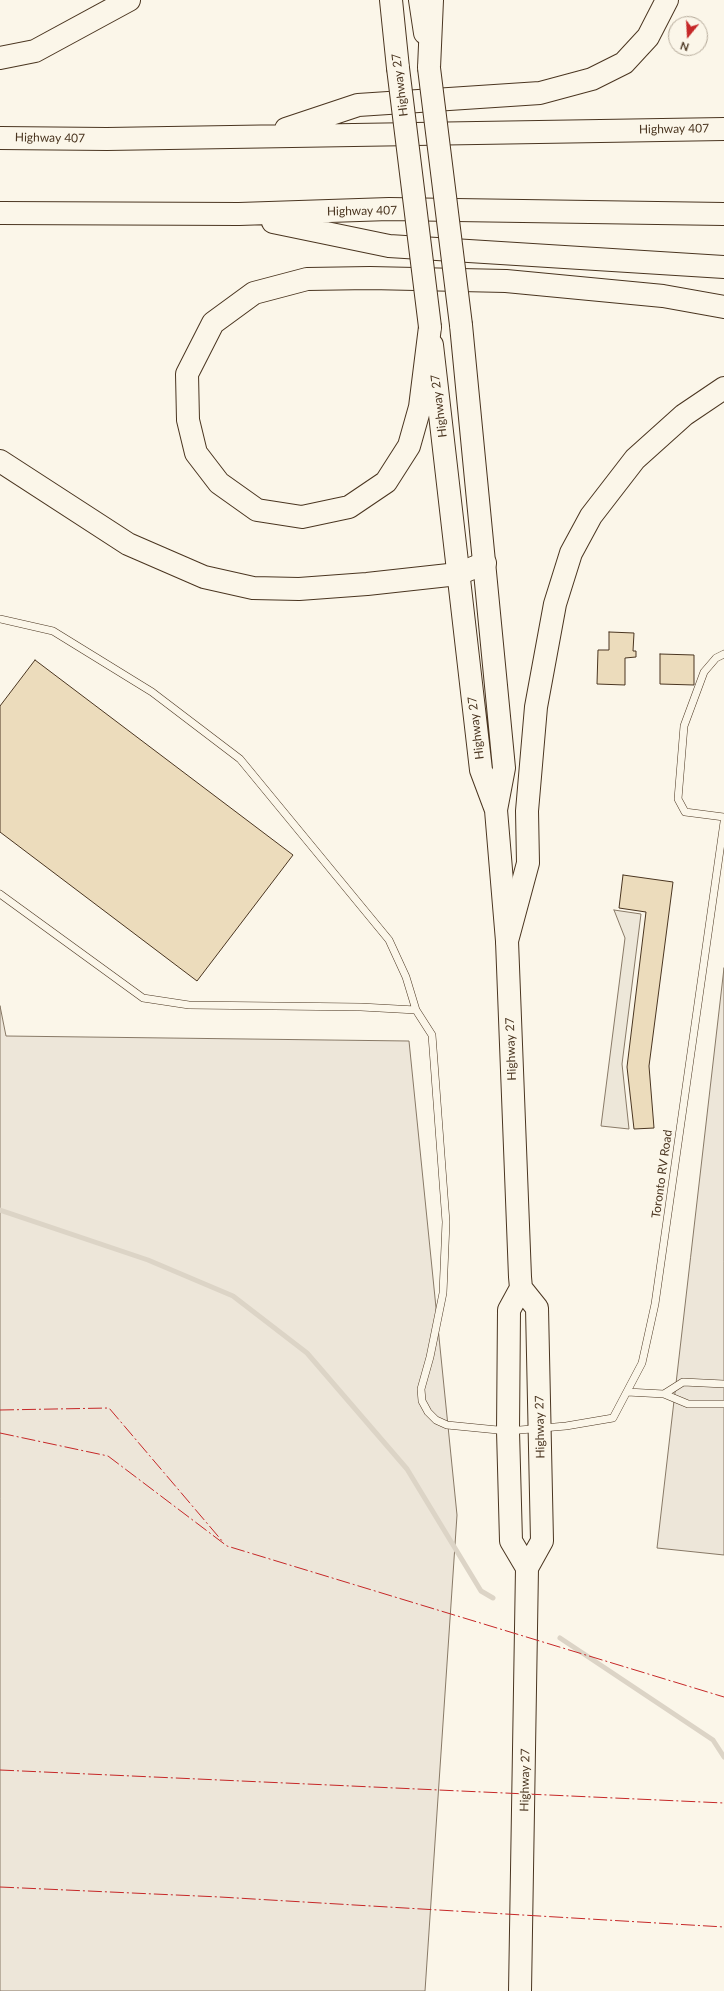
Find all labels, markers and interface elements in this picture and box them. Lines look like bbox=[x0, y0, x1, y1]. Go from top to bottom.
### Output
north arrow bbox=[668, 16, 708, 56]
text: N bbox=[678, 39, 690, 54]
street label: Highway 27 bbox=[389, 53, 411, 117]
street label: Highway 407 bbox=[639, 121, 709, 137]
street label: Highway 407 bbox=[15, 130, 85, 146]
street label: Highway 407 bbox=[327, 203, 397, 219]
street label: Highway 27 bbox=[428, 374, 450, 438]
street label: Highway 27 bbox=[465, 696, 487, 760]
street label: Highway 27 bbox=[503, 1017, 519, 1081]
street label: Toronto RV Road bbox=[649, 1129, 675, 1219]
street label: Highway 27 bbox=[532, 1395, 548, 1459]
street label: Highway 27 bbox=[517, 1748, 533, 1812]

